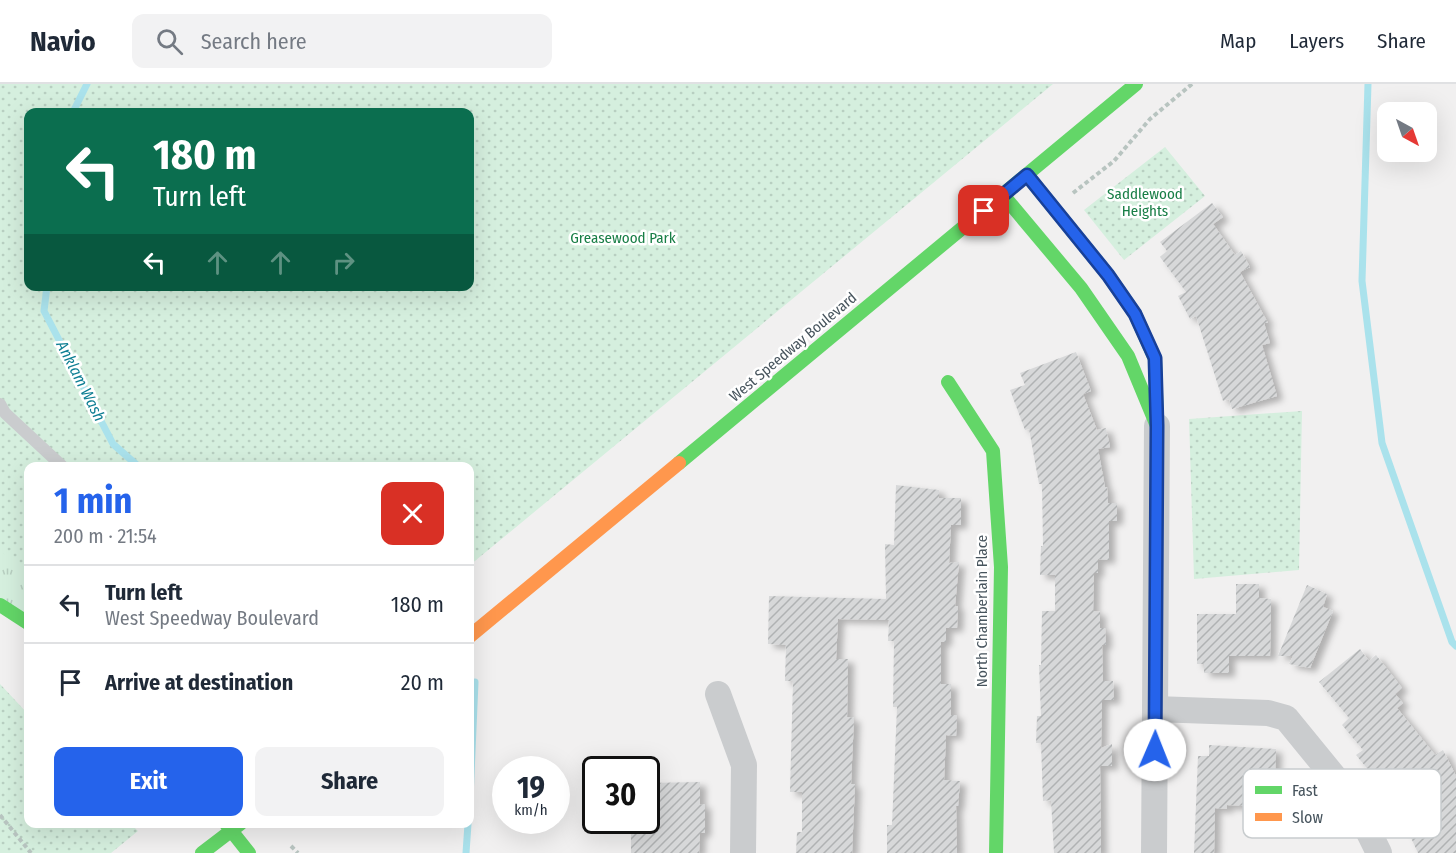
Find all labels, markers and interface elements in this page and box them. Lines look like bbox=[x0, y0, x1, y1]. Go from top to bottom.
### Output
search box bbox=[132, 14, 552, 68]
text: Navio bbox=[30, 25, 96, 58]
icon: search bbox=[153, 25, 186, 58]
text: Search here bbox=[201, 28, 307, 55]
text: Map bbox=[1220, 28, 1256, 54]
text: Layers bbox=[1289, 28, 1344, 54]
text: Share bbox=[1377, 28, 1426, 54]
north arrow bbox=[1377, 102, 1437, 162]
map controls bbox=[1377, 102, 1437, 162]
text: 180 m bbox=[153, 130, 257, 180]
icon: left bbox=[54, 132, 132, 210]
text: Turn left bbox=[153, 181, 246, 213]
pin bbox=[958, 185, 1009, 236]
park label: Saddlewood Heights bbox=[1107, 185, 1183, 220]
icon: arrive bbox=[967, 194, 1000, 227]
park label: Greasewood Park bbox=[570, 229, 676, 247]
icon: left bbox=[138, 246, 171, 279]
icon: ahead bbox=[201, 246, 234, 279]
icon: ahead bbox=[264, 246, 297, 279]
icon: right bbox=[327, 246, 360, 279]
street label: West Speedway Boulevard bbox=[726, 289, 860, 405]
water label: Anklam Wash bbox=[52, 337, 109, 425]
text: 1 min bbox=[54, 479, 132, 523]
button: close bbox=[381, 482, 444, 545]
text: 200 m · 21:54 bbox=[54, 524, 157, 548]
street label: North Chamberlain Place bbox=[973, 535, 991, 687]
text: Turn left bbox=[105, 579, 183, 606]
icon: left bbox=[54, 588, 87, 621]
text: 180 m bbox=[391, 591, 444, 618]
text: West Speedway Boulevard bbox=[105, 606, 319, 630]
icon: arrive bbox=[54, 666, 87, 699]
text: Arrive at destination bbox=[105, 669, 293, 696]
text: 20 m bbox=[401, 669, 444, 696]
position arrow bbox=[1123, 718, 1187, 782]
button: Exit bbox=[54, 747, 243, 816]
button: Share bbox=[255, 747, 444, 816]
speed limit sign: 30 bbox=[582, 756, 660, 834]
legend bbox=[1243, 769, 1441, 838]
text: 19 bbox=[517, 770, 545, 806]
text: Fast bbox=[1292, 781, 1319, 800]
text: km/h bbox=[514, 801, 548, 819]
text: Slow bbox=[1292, 808, 1323, 827]

